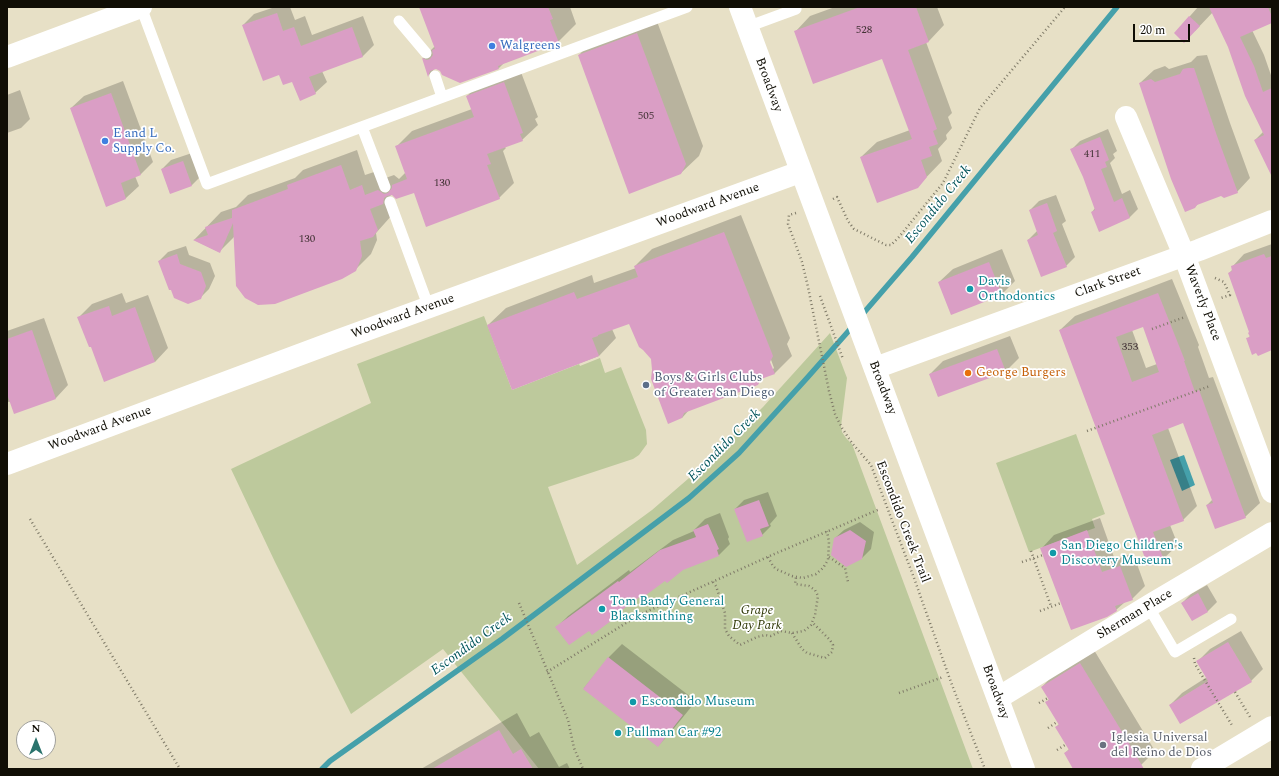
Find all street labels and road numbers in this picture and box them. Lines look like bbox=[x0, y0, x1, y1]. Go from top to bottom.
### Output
street label: Broadway bbox=[751, 56, 785, 114]
street label: Woodward Avenue bbox=[654, 180, 762, 232]
street label: Waverly Place bbox=[1180, 262, 1224, 344]
street label: Clark Street bbox=[1073, 264, 1143, 302]
street label: Woodward Avenue bbox=[349, 291, 457, 343]
street label: Broadway bbox=[865, 359, 899, 417]
street label: Woodward Avenue bbox=[46, 403, 154, 455]
street label: Escondido Creek Trail bbox=[872, 459, 932, 585]
street label: Sherman Place bbox=[1094, 586, 1176, 644]
street label: Broadway bbox=[978, 663, 1012, 721]

